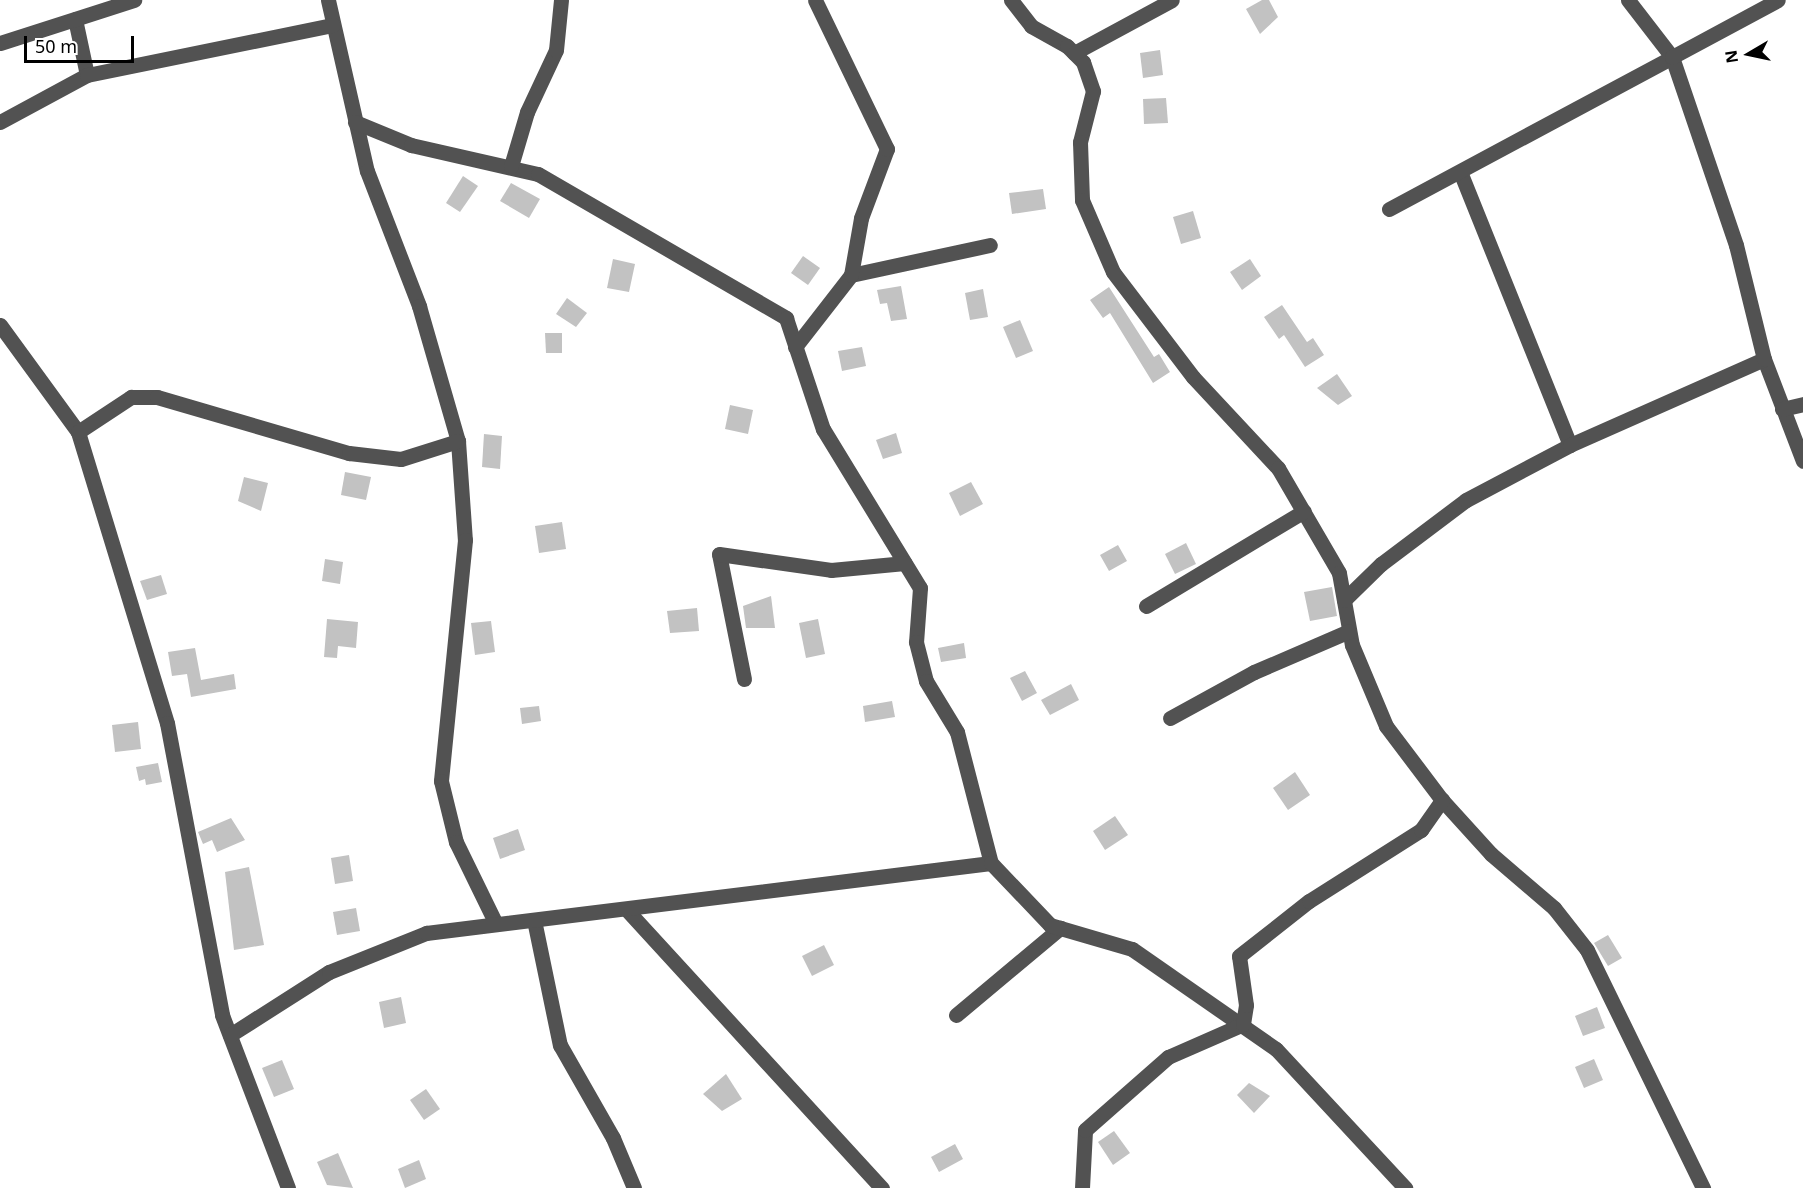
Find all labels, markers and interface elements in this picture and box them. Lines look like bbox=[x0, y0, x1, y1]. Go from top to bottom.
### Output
scale bar bbox=[27, 24, 136, 62]
north arrow bbox=[1719, 24, 1779, 84]
text: 50 m bbox=[35, 34, 77, 58]
text: N bbox=[1719, 49, 1743, 65]

